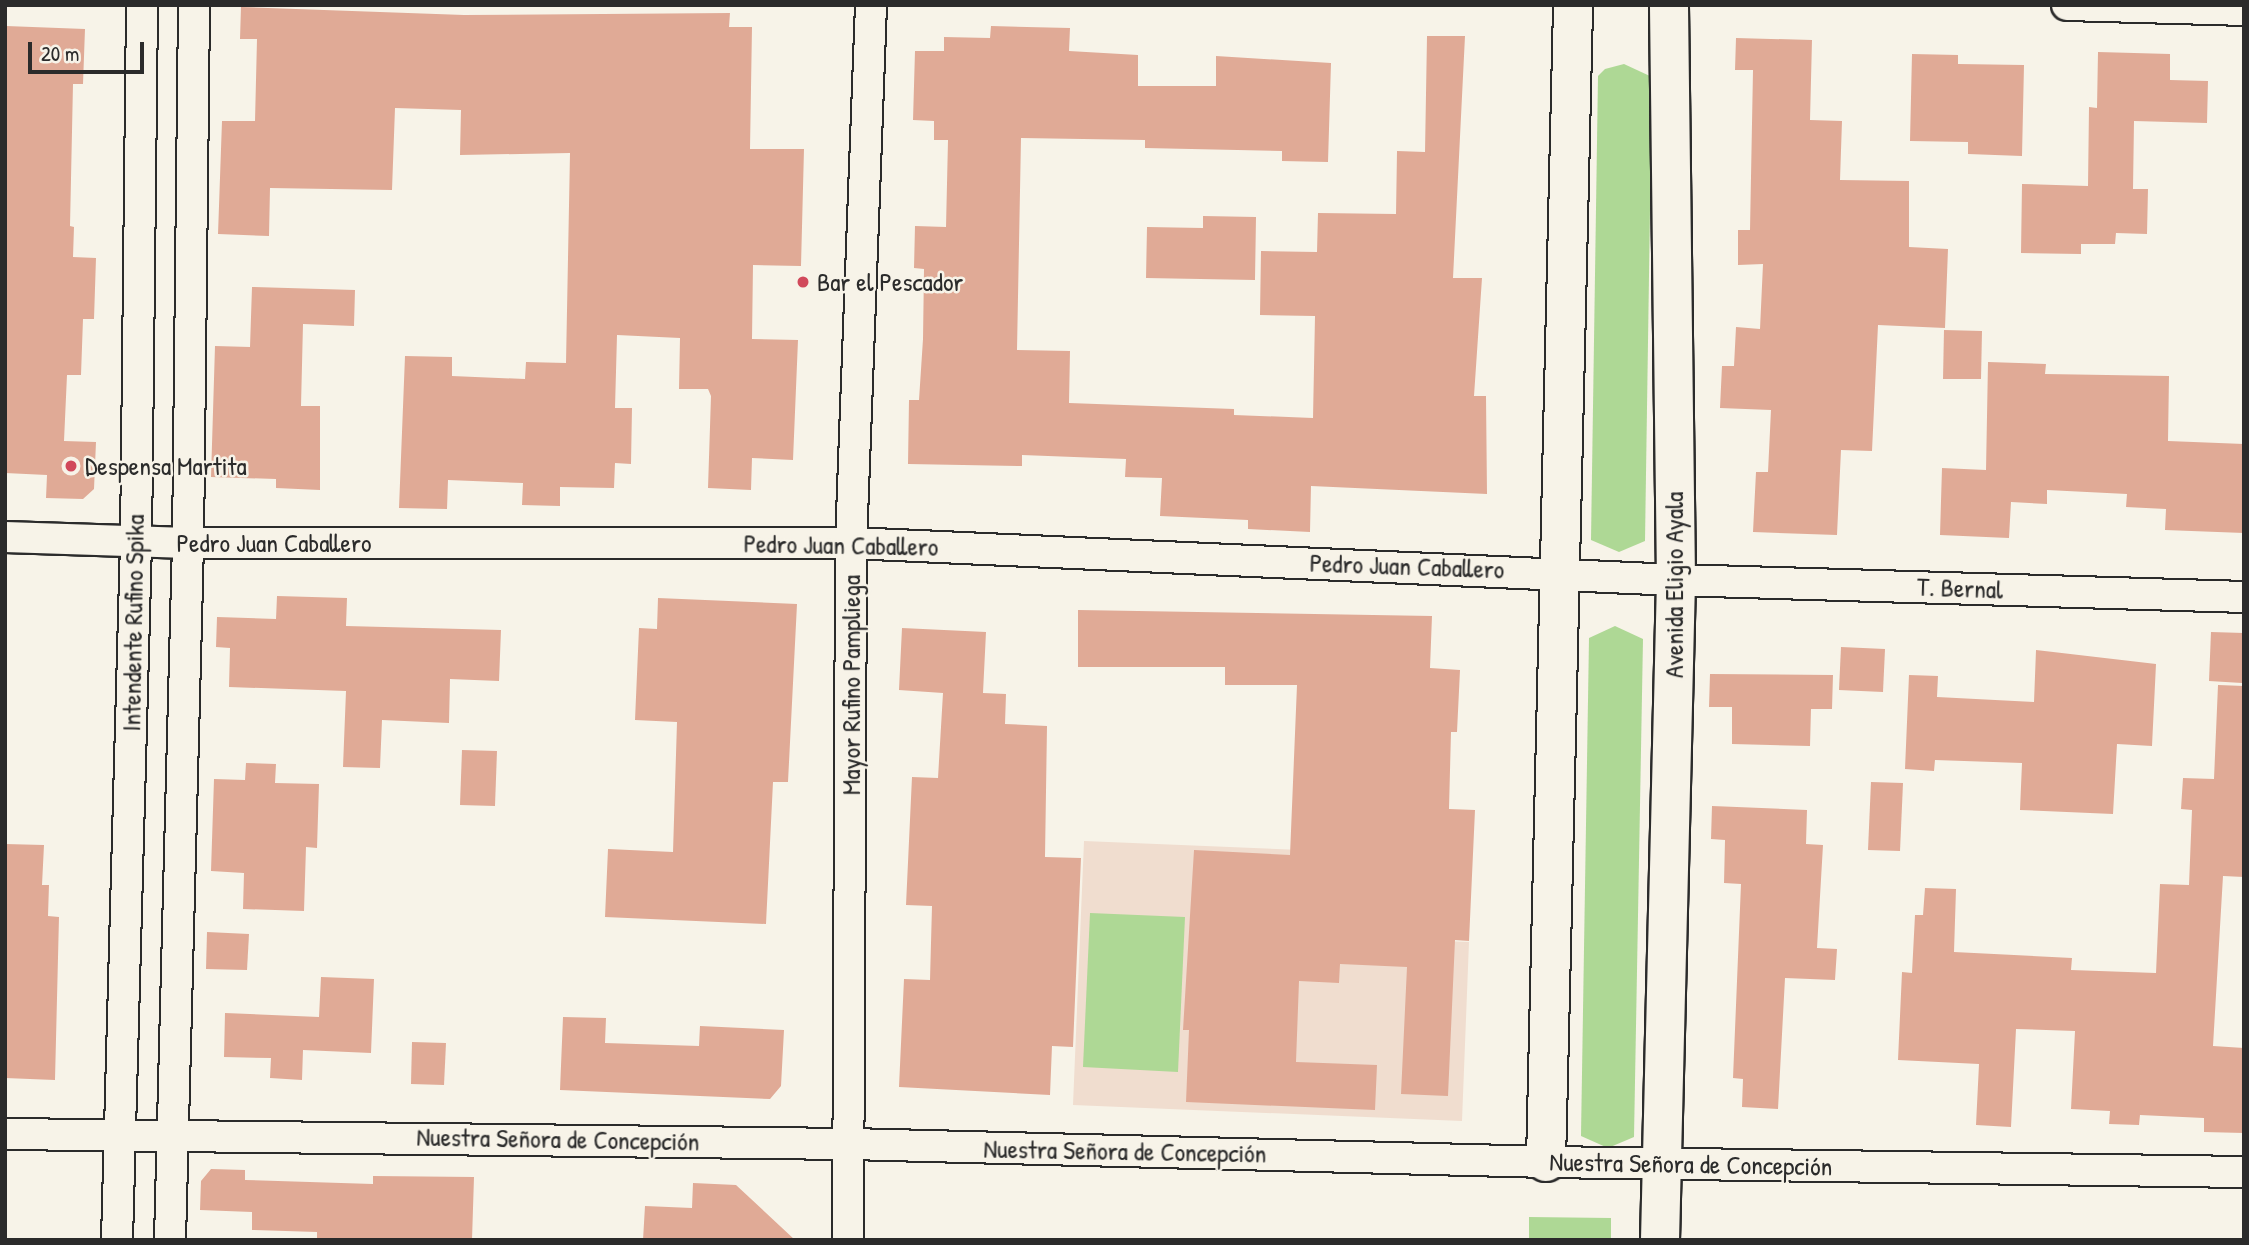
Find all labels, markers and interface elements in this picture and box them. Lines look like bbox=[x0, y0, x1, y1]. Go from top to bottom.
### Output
scale bar bbox=[32, 28, 147, 72]
text: 20 m bbox=[41, 39, 79, 68]
place label: Bar el Pescador bbox=[817, 266, 963, 298]
marker: Bar el Pescador bbox=[795, 274, 811, 290]
place label: Despensa Martita bbox=[85, 450, 247, 482]
marker: Despensa Martita bbox=[63, 458, 79, 474]
street label: Avenida Eligio Ayala bbox=[1658, 492, 1690, 678]
street label: Intendente Rufino Spika bbox=[116, 514, 150, 732]
street label: Pedro Juan Caballero bbox=[177, 527, 371, 559]
street label: Pedro Juan Caballero bbox=[743, 528, 939, 562]
street label: Pedro Juan Caballero bbox=[1309, 547, 1505, 585]
street label: T. Bernal bbox=[1916, 571, 2004, 605]
street label: Mayor Rufino Pampliega bbox=[835, 575, 867, 795]
street label: Nuestra Señora de Concepción bbox=[416, 1121, 700, 1157]
street label: Nuestra Señora de Concepción bbox=[983, 1133, 1267, 1169]
street label: Nuestra Señora de Concepción bbox=[1549, 1146, 1833, 1182]

